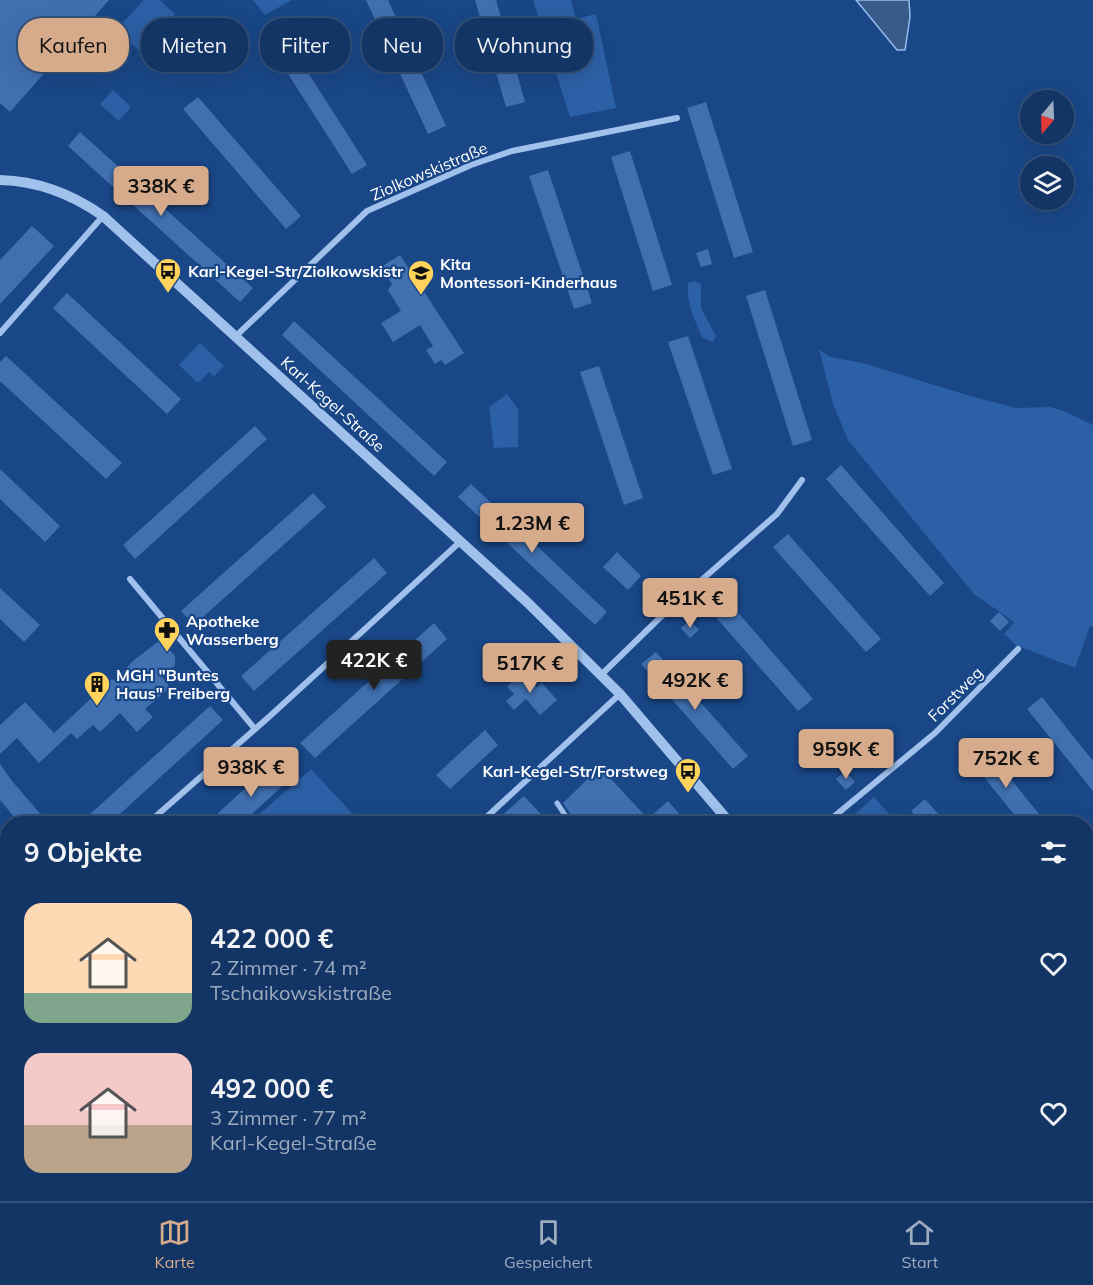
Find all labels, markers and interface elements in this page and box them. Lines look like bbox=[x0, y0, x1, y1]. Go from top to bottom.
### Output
chip: Kaufen bbox=[18, 18, 129, 72]
chip: Mieten bbox=[141, 18, 248, 72]
chip: Filter bbox=[260, 18, 350, 72]
chip: Neu bbox=[362, 18, 443, 72]
chip: Wohnung bbox=[455, 18, 593, 72]
north arrow bbox=[1020, 90, 1074, 144]
map controls bbox=[1020, 90, 1074, 210]
street label: Ziolkowskistraße bbox=[368, 137, 490, 205]
button: layers bbox=[1020, 156, 1074, 210]
pin: 338K € bbox=[112, 166, 210, 217]
text: 338K € bbox=[128, 173, 194, 198]
place label: Kita Montessori-Kinderhaus bbox=[440, 254, 617, 292]
bus stop icon: Karl-Kegel-Str/Ziolkowskistr bbox=[153, 256, 183, 294]
school or university icon: Kita Montessori-Kinderhaus bbox=[406, 258, 436, 296]
place label: Karl-Kegel-Str/Ziolkowskistr bbox=[188, 261, 404, 281]
street label: Karl-Kegel-Straße bbox=[277, 352, 389, 456]
pin: 1.23M € bbox=[477, 503, 587, 554]
text: 1.23M € bbox=[494, 510, 570, 535]
pin: 451K € bbox=[641, 578, 739, 629]
text: 451K € bbox=[657, 585, 723, 610]
place label: Apotheke Wasserberg bbox=[186, 611, 279, 649]
pharmacy icon: Apotheke Wasserberg bbox=[152, 615, 182, 653]
pin: 422K € bbox=[325, 640, 423, 691]
pin: 517K € bbox=[481, 643, 579, 694]
text: 422K € bbox=[341, 647, 407, 672]
text: 517K € bbox=[497, 650, 563, 675]
pin: 492K € bbox=[646, 660, 744, 711]
street label: Forstweg bbox=[923, 662, 987, 726]
place label: MGH "Buntes Haus" Freiberg bbox=[116, 665, 230, 703]
text: 492K € bbox=[662, 667, 728, 692]
building icon: MGH "Buntes Haus" Freiberg bbox=[82, 669, 112, 707]
pin: 959K € bbox=[797, 729, 895, 780]
text: 959K € bbox=[813, 736, 879, 761]
pin: 752K € bbox=[957, 738, 1055, 789]
text: 752K € bbox=[973, 745, 1039, 770]
pin: 938K € bbox=[202, 747, 300, 798]
text: 938K € bbox=[218, 754, 284, 779]
bus stop icon: Karl-Kegel-Str/Forstweg bbox=[673, 756, 703, 794]
place label: Karl-Kegel-Str/Forstweg bbox=[482, 761, 668, 781]
text: 9 Objekte bbox=[24, 836, 142, 869]
icon: filters bbox=[1037, 836, 1070, 869]
text: 422 000 € bbox=[210, 922, 333, 955]
icon: home bbox=[72, 927, 144, 999]
icon: heart bbox=[1037, 947, 1070, 980]
text: 2 Zimmer · 74 m² bbox=[210, 955, 367, 980]
text: Tschaikowskistraße bbox=[210, 980, 392, 1005]
text: 492 000 € bbox=[210, 1072, 333, 1105]
icon: home bbox=[72, 1077, 144, 1149]
icon: heart bbox=[1037, 1097, 1070, 1130]
text: 3 Zimmer · 77 m² bbox=[210, 1105, 367, 1130]
text: Karl-Kegel-Straße bbox=[210, 1130, 377, 1155]
tab: Karte bbox=[155, 1216, 195, 1272]
tab: Gespeichert bbox=[504, 1216, 592, 1272]
tab: Start bbox=[901, 1216, 938, 1272]

